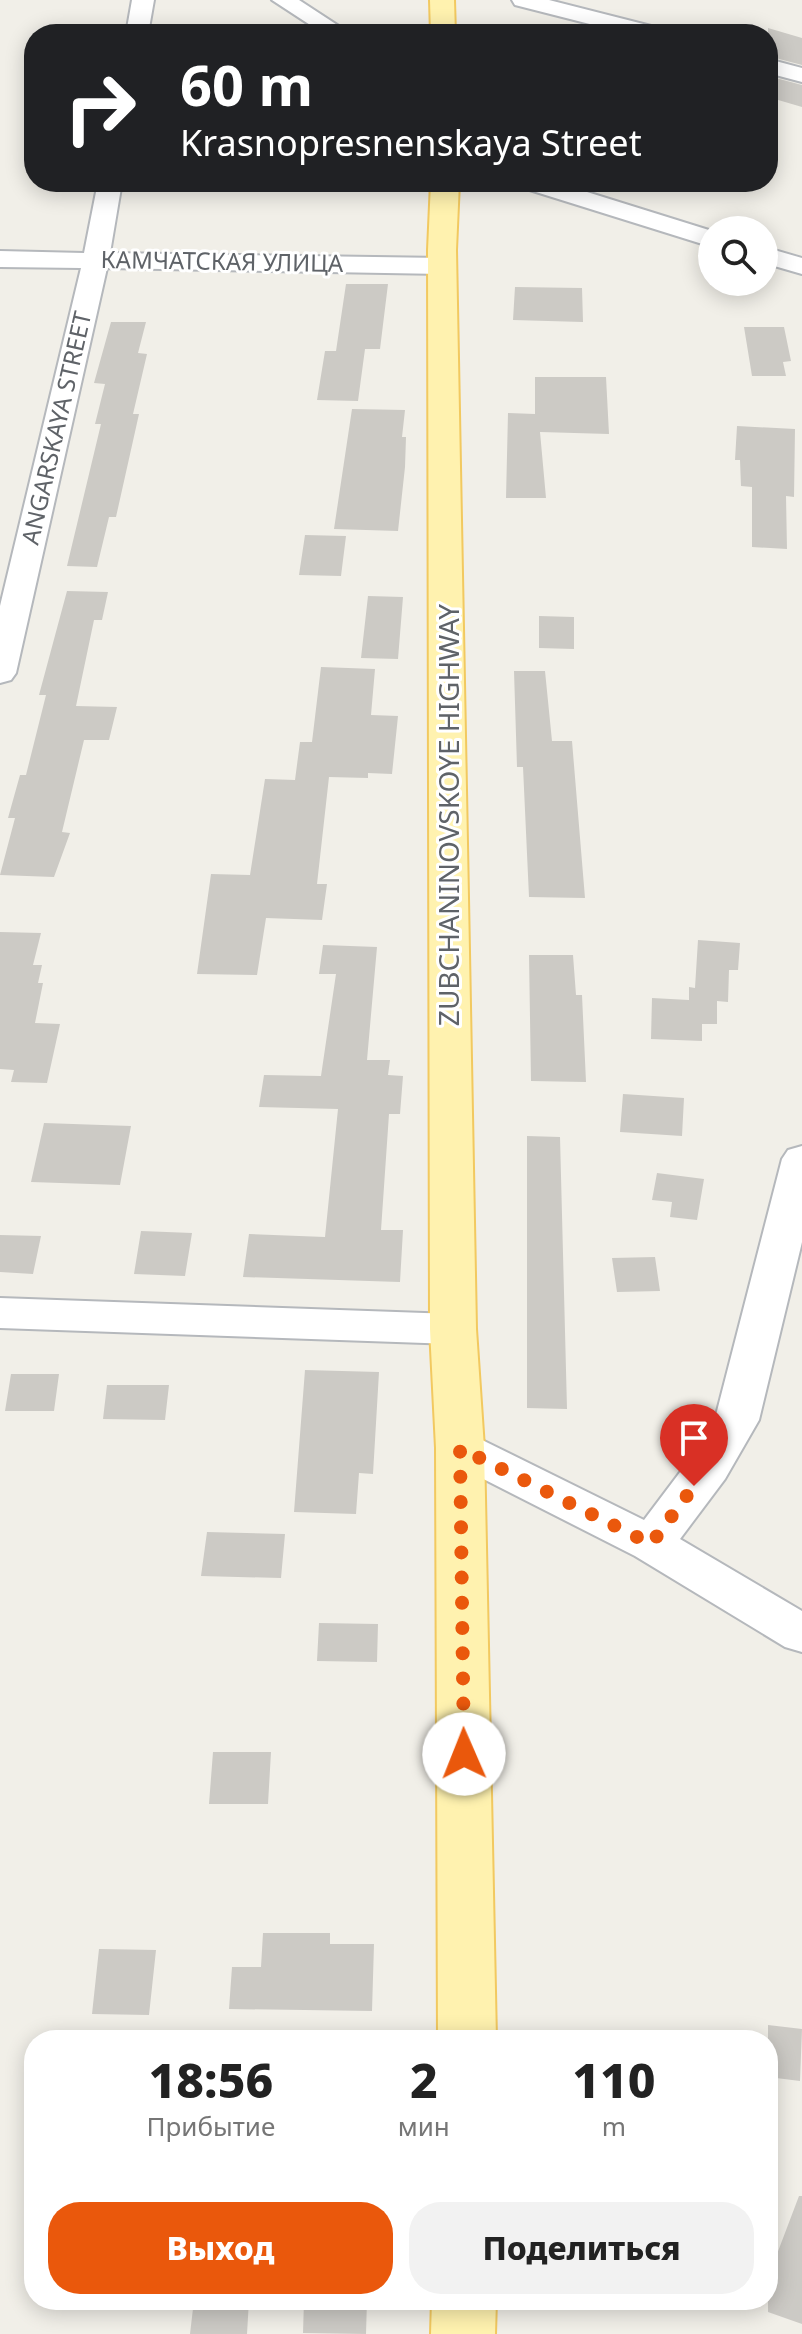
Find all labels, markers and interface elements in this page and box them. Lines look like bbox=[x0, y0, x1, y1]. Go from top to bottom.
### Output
text: 60 m bbox=[180, 46, 313, 122]
icon: right bbox=[48, 56, 152, 160]
text: Krasnopresnenskaya Street bbox=[180, 118, 642, 167]
map controls bbox=[698, 216, 778, 296]
button: search bbox=[698, 216, 778, 296]
street label: КАМЧАТСКАЯ УЛИЦА bbox=[100, 242, 344, 279]
street label: ANGARSKAYA STREET bbox=[13, 307, 99, 548]
street label: ZUBCHANINOVSKOYE HIGHWAY bbox=[429, 604, 467, 1026]
pin bbox=[660, 1404, 728, 1486]
icon: arrive bbox=[672, 1416, 716, 1460]
position arrow bbox=[422, 1712, 506, 1796]
text: 18:56 bbox=[149, 2047, 273, 2112]
text: 2 bbox=[410, 2047, 438, 2112]
text: 110 bbox=[572, 2047, 656, 2112]
text: Прибытие bbox=[146, 2108, 275, 2144]
text: мин bbox=[398, 2108, 450, 2144]
text: m bbox=[602, 2108, 626, 2144]
button: Выход bbox=[48, 2202, 393, 2294]
button: Поделиться bbox=[409, 2202, 754, 2294]

